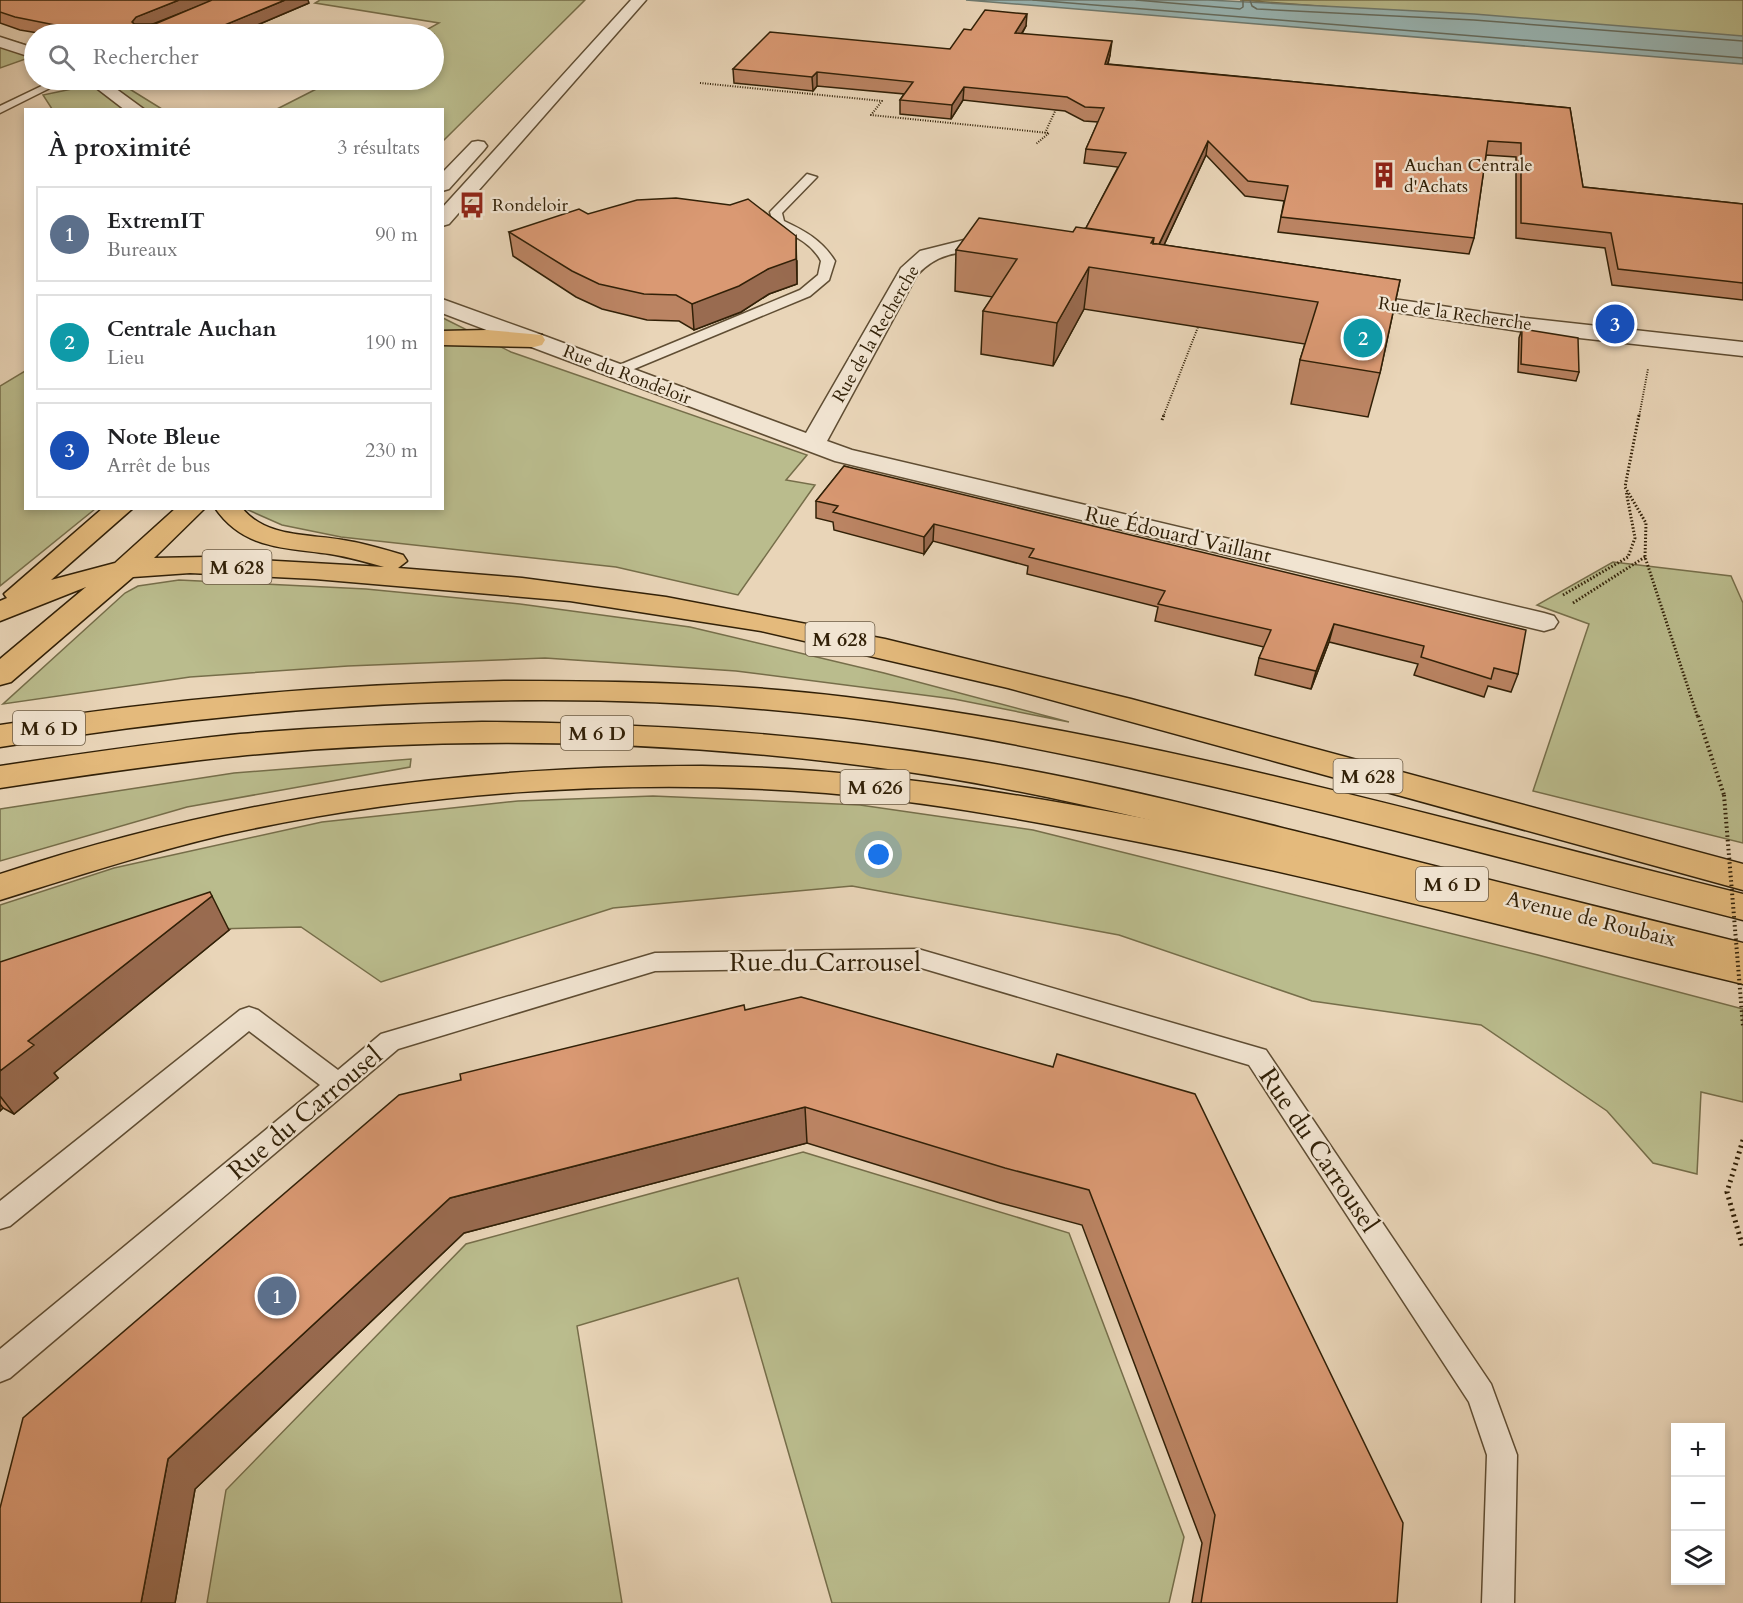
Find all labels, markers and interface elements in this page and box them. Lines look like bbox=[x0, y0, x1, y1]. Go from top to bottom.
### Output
search box bbox=[24, 24, 444, 90]
icon: search bbox=[45, 41, 78, 74]
text: Rechercher bbox=[93, 42, 198, 72]
text: À proximité bbox=[48, 130, 191, 165]
text: 3 résultats bbox=[337, 134, 420, 161]
place label: Auchan Centrale d'Achats bbox=[1404, 153, 1533, 199]
building icon: Auchan Centrale d'Achats bbox=[1369, 160, 1399, 190]
bus stop icon: Rondeloir bbox=[457, 190, 487, 220]
place label: Rondeloir bbox=[492, 193, 569, 218]
text: ExtremIT bbox=[107, 206, 205, 236]
text: 1 bbox=[64, 221, 75, 248]
text: 90 m bbox=[375, 221, 418, 248]
text: Bureaux bbox=[107, 236, 178, 263]
street label: Rue de la Recherche bbox=[826, 261, 926, 407]
street label: Rue de la Recherche bbox=[1377, 291, 1533, 337]
pin: 3 bbox=[1596, 302, 1634, 346]
text: Centrale Auchan bbox=[107, 314, 277, 344]
pin: 2 bbox=[1344, 316, 1382, 360]
text: 2 bbox=[64, 329, 75, 356]
text: 190 m bbox=[365, 329, 418, 356]
street label: Rue du Rondeloir bbox=[559, 339, 695, 411]
text: Lieu bbox=[107, 344, 145, 371]
text: Note Bleue bbox=[107, 422, 221, 452]
text: 3 bbox=[64, 437, 75, 464]
text: 230 m bbox=[365, 437, 418, 464]
text: Arrêt de bus bbox=[107, 452, 210, 479]
street label: Rue Édouard Vaillant bbox=[1082, 499, 1274, 571]
road number: M 628 bbox=[202, 550, 272, 584]
road number: M 628 bbox=[806, 622, 874, 656]
road number: M 6 D bbox=[13, 711, 85, 745]
road number: M 6 D bbox=[561, 716, 633, 750]
road number: M 628 bbox=[1334, 759, 1402, 793]
road number: M 626 bbox=[840, 770, 910, 804]
your location bbox=[864, 840, 893, 869]
road number: M 6 D bbox=[1416, 867, 1488, 901]
street label: Avenue de Roubaix bbox=[1503, 884, 1680, 954]
street label: Rue du Carrousel bbox=[729, 945, 921, 980]
street label: Rue du Carrousel bbox=[220, 1038, 390, 1188]
street label: Rue du Carrousel bbox=[1251, 1061, 1387, 1240]
pin: 1 bbox=[258, 1274, 296, 1318]
map controls bbox=[1671, 1423, 1725, 1585]
button: + bbox=[1671, 1423, 1725, 1477]
button: − bbox=[1671, 1477, 1725, 1531]
button: layers bbox=[1671, 1531, 1725, 1585]

